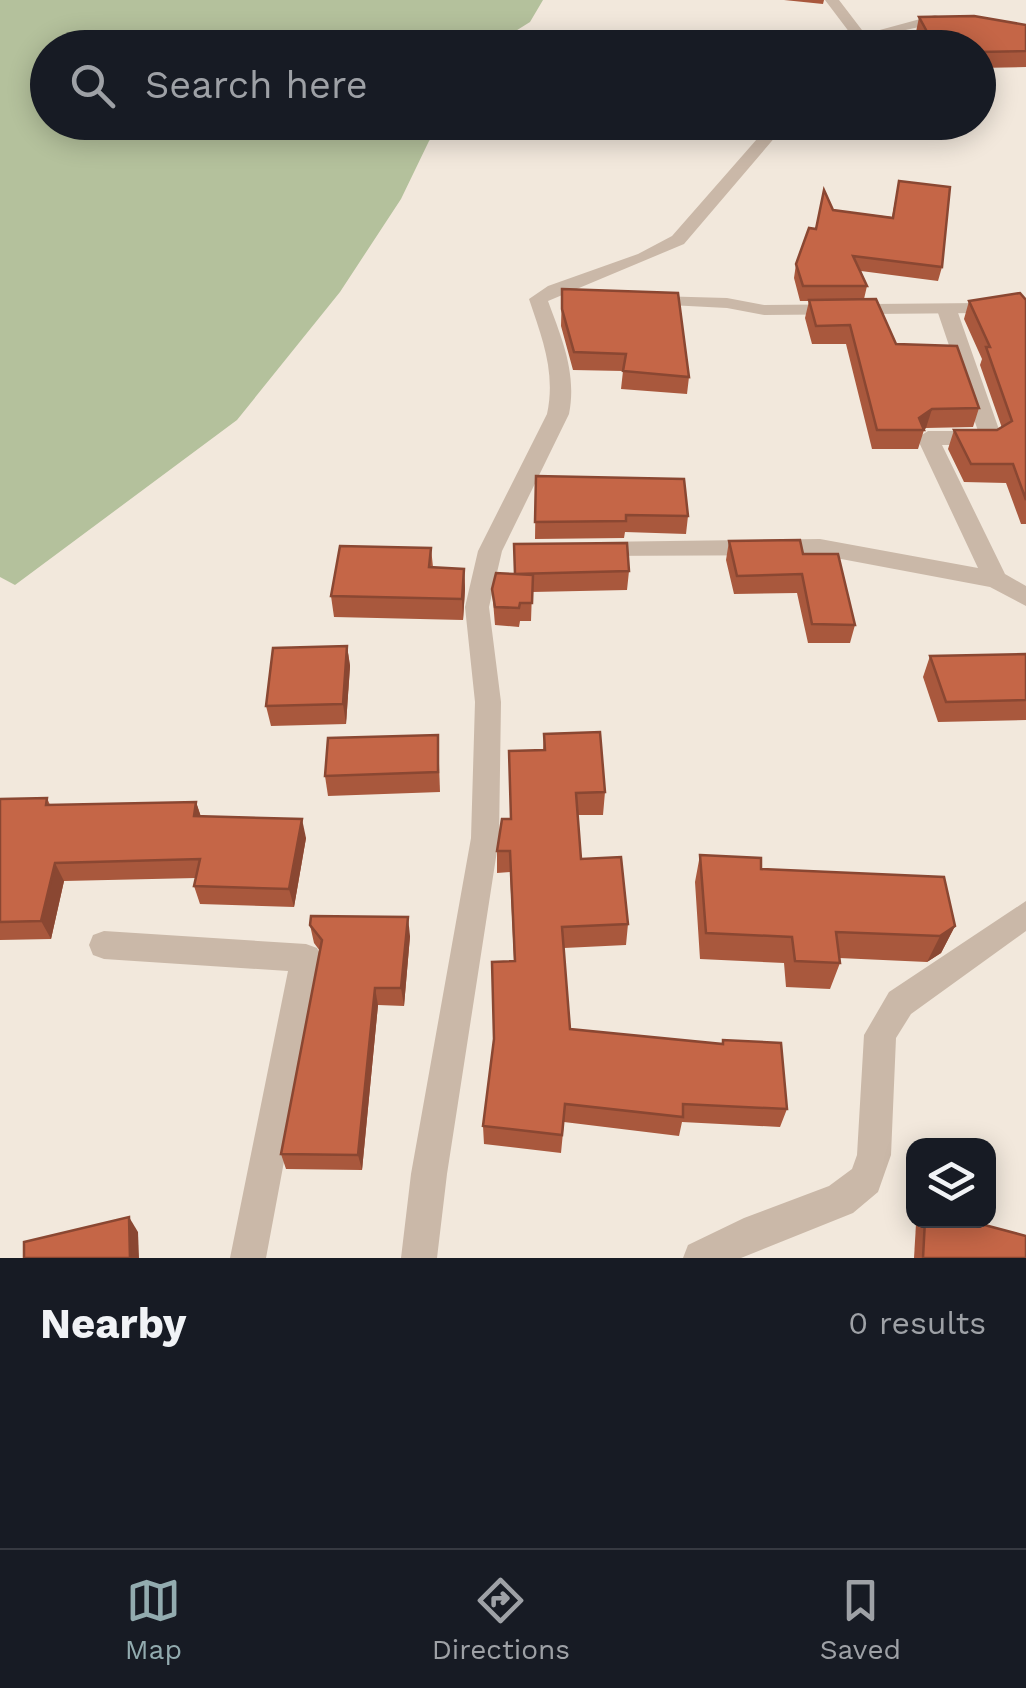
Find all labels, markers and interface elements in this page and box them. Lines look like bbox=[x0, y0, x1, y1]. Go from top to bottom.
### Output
search box bbox=[30, 30, 996, 140]
icon: search bbox=[65, 58, 120, 113]
text: Search here bbox=[145, 63, 368, 107]
map controls bbox=[906, 1138, 996, 1228]
button: layers bbox=[906, 1138, 996, 1228]
text: Nearby bbox=[40, 1299, 187, 1348]
text: 0 results bbox=[848, 1304, 986, 1342]
tab: Map bbox=[125, 1573, 182, 1666]
tab: Directions bbox=[432, 1573, 570, 1666]
tab: Saved bbox=[820, 1573, 901, 1666]

